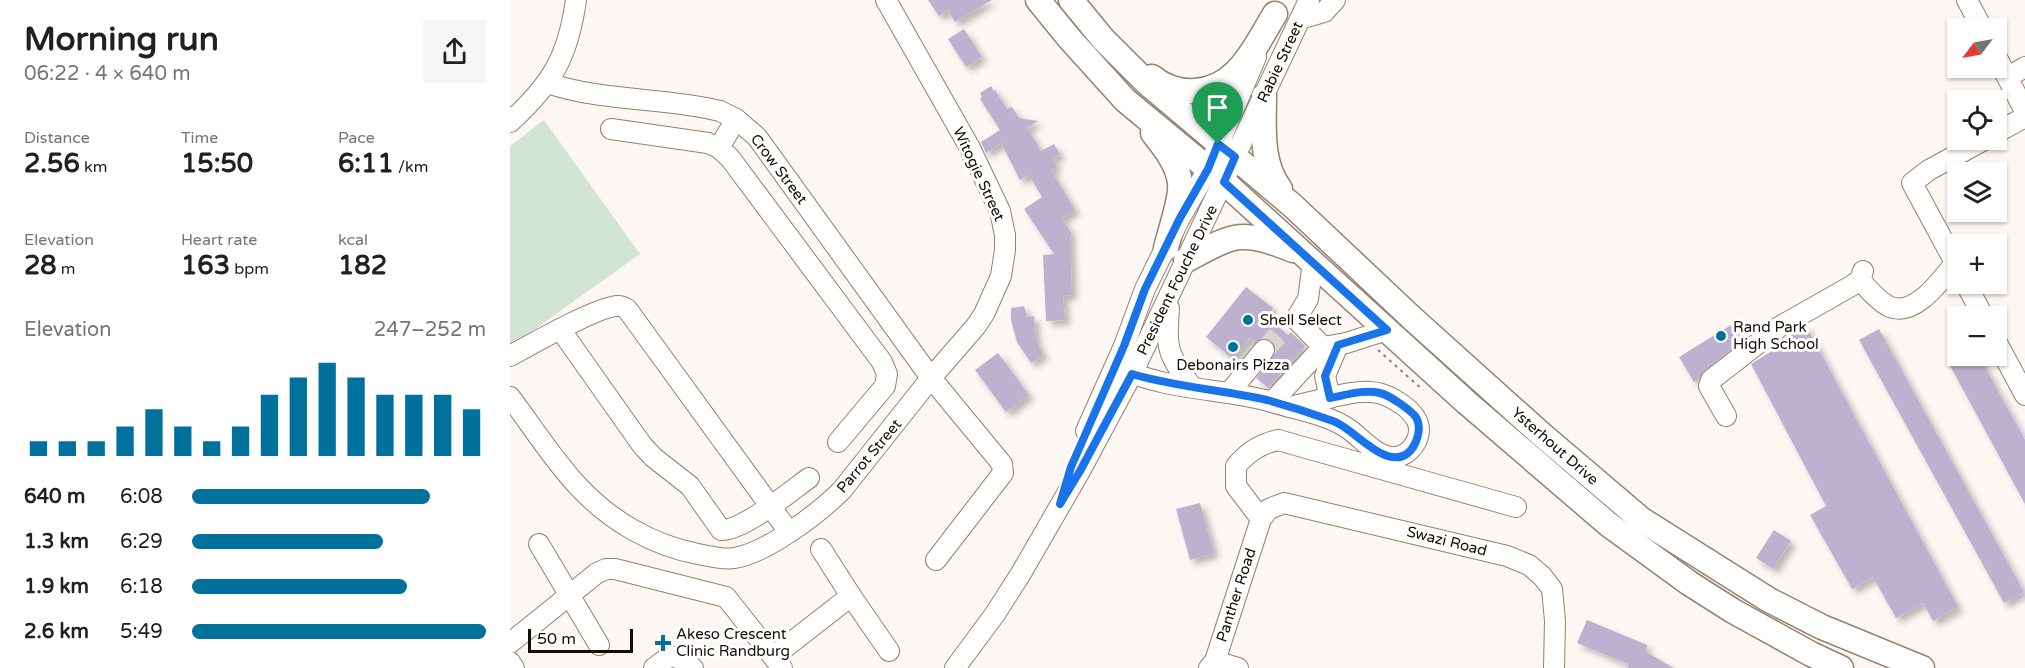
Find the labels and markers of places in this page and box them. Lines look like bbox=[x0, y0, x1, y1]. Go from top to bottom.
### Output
pin bbox=[1192, 82, 1243, 144]
place label: Shell Select bbox=[1260, 311, 1342, 329]
marker: Shell Select bbox=[1241, 313, 1255, 327]
place label: Rand Park High School bbox=[1733, 318, 1819, 353]
marker: Rand Park High School bbox=[1714, 329, 1728, 343]
marker: Debonairs Pizza bbox=[1226, 340, 1240, 354]
place label: Debonairs Pizza bbox=[1176, 356, 1290, 374]
place label: Akeso Crescent Clinic Randburg bbox=[676, 625, 790, 660]
marker: Akeso Crescent Clinic Randburg bbox=[654, 634, 672, 652]

